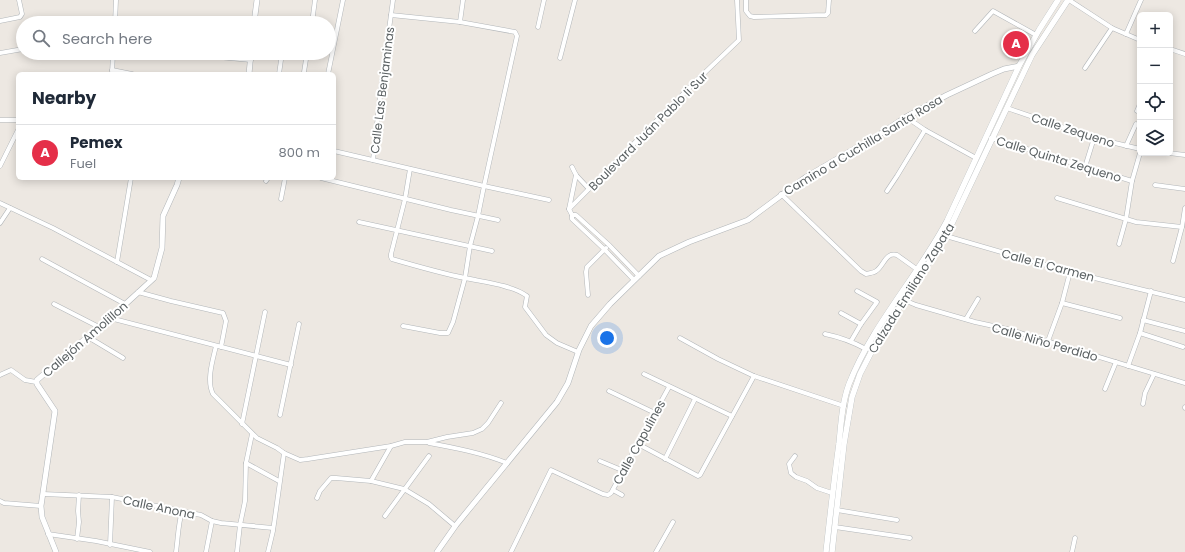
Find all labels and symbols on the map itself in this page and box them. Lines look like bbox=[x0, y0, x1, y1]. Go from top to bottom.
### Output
street label: Calle Las Benjaminas bbox=[366, 26, 398, 154]
pin: A bbox=[1003, 29, 1029, 59]
street label: Boulevard Juán Pablo Ii Sur bbox=[585, 67, 712, 194]
street label: Camino a Cuchilla Santa Rosa bbox=[780, 91, 946, 199]
street label: Calle Zequeno bbox=[1029, 109, 1117, 152]
street label: Calle Quinta Zequeno bbox=[994, 132, 1124, 186]
street label: Calzada Emiliano Zapata bbox=[864, 220, 958, 356]
street label: Calle El Carmen bbox=[1000, 244, 1096, 286]
street label: Callejón Amolillon bbox=[39, 297, 131, 381]
street label: Calle Niño Perdido bbox=[990, 319, 1100, 365]
your location bbox=[597, 328, 617, 348]
street label: Calle Capulines bbox=[609, 397, 669, 487]
street label: Calle Anona bbox=[121, 491, 197, 523]

